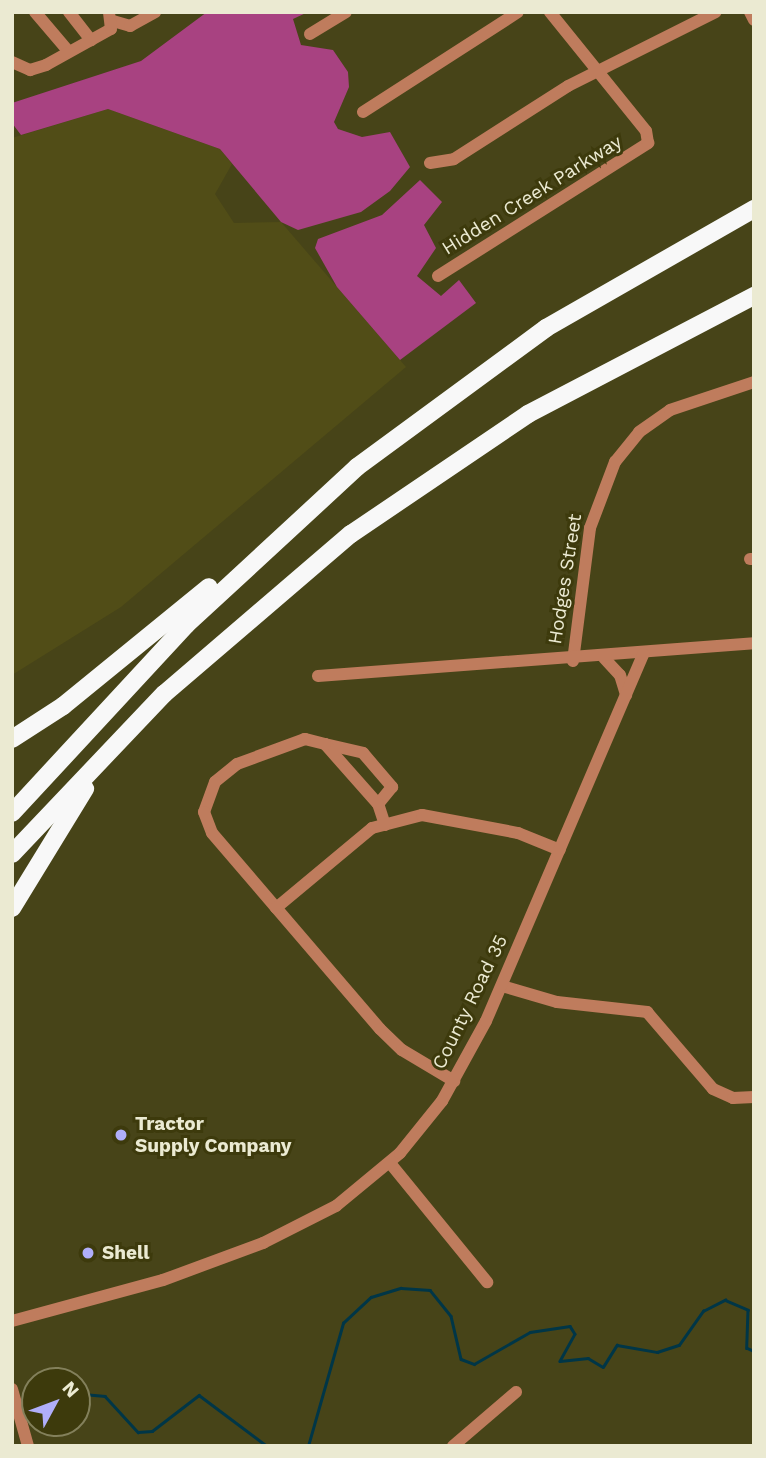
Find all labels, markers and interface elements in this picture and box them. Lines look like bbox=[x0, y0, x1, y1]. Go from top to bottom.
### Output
street label: Hidden Creek Parkway bbox=[438, 130, 626, 260]
street label: Hodges Street bbox=[543, 512, 587, 646]
street label: County Road 35 bbox=[428, 931, 512, 1073]
place label: Tractor Supply Company bbox=[135, 1113, 292, 1157]
marker: Tractor Supply Company bbox=[113, 1127, 129, 1143]
place label: Shell bbox=[102, 1242, 149, 1264]
marker: Shell bbox=[80, 1245, 96, 1261]
north arrow bbox=[21, 1367, 91, 1437]
text: N bbox=[57, 1376, 84, 1402]

